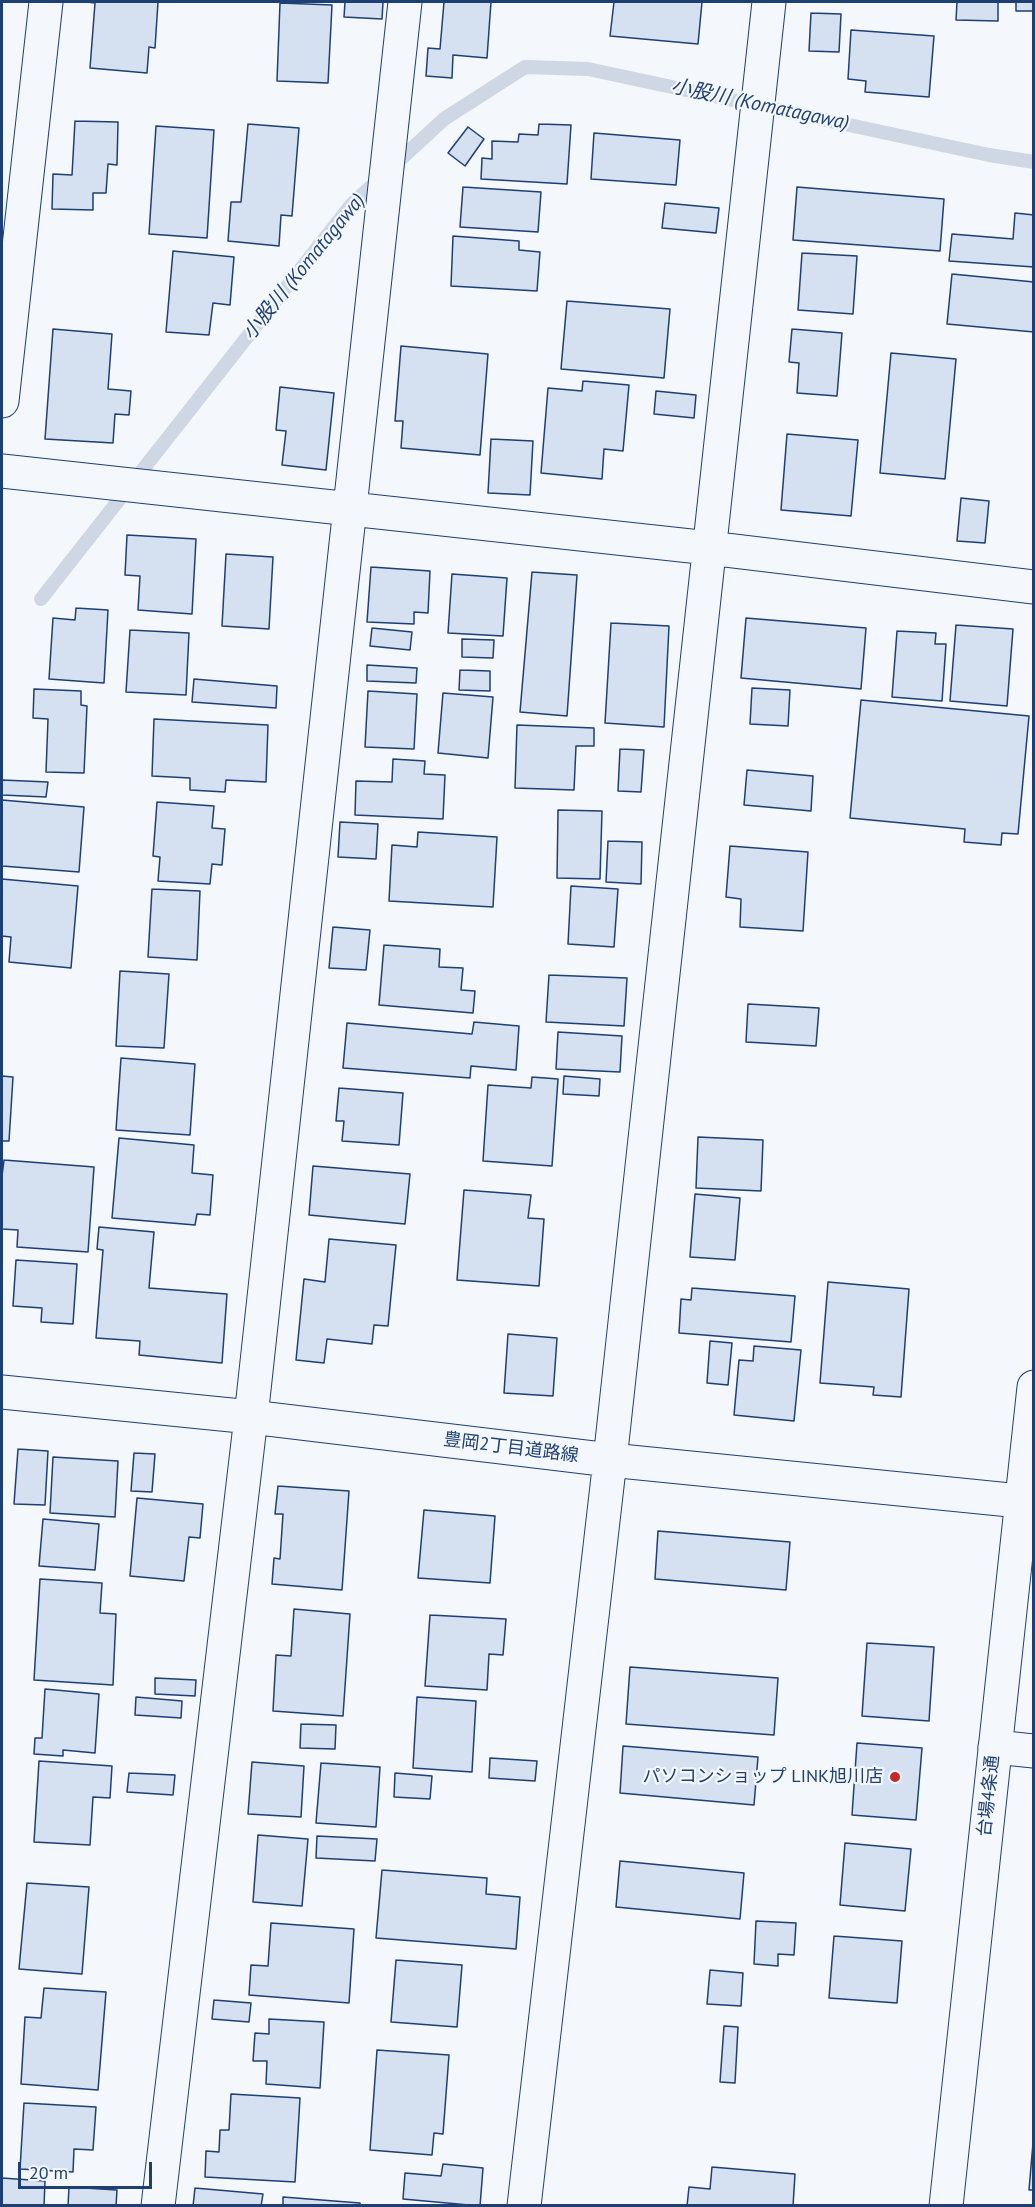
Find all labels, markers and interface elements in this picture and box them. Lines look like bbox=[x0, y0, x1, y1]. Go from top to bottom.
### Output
water label: 小股川 (Komatagawa) bbox=[669, 74, 851, 136]
water label: 小股川 (Komatagawa) bbox=[238, 189, 370, 345]
street label: 豊岡2丁目道路線 bbox=[442, 1429, 580, 1467]
street label: 台場4条通 bbox=[974, 1754, 1004, 1838]
place label: パソコンショップ LINK旭川店 bbox=[643, 1766, 883, 1788]
marker: パソコンショップ LINK旭川店 bbox=[888, 1770, 902, 1784]
scale bar bbox=[21, 2150, 154, 2188]
text: 20 m bbox=[29, 2161, 68, 2184]

